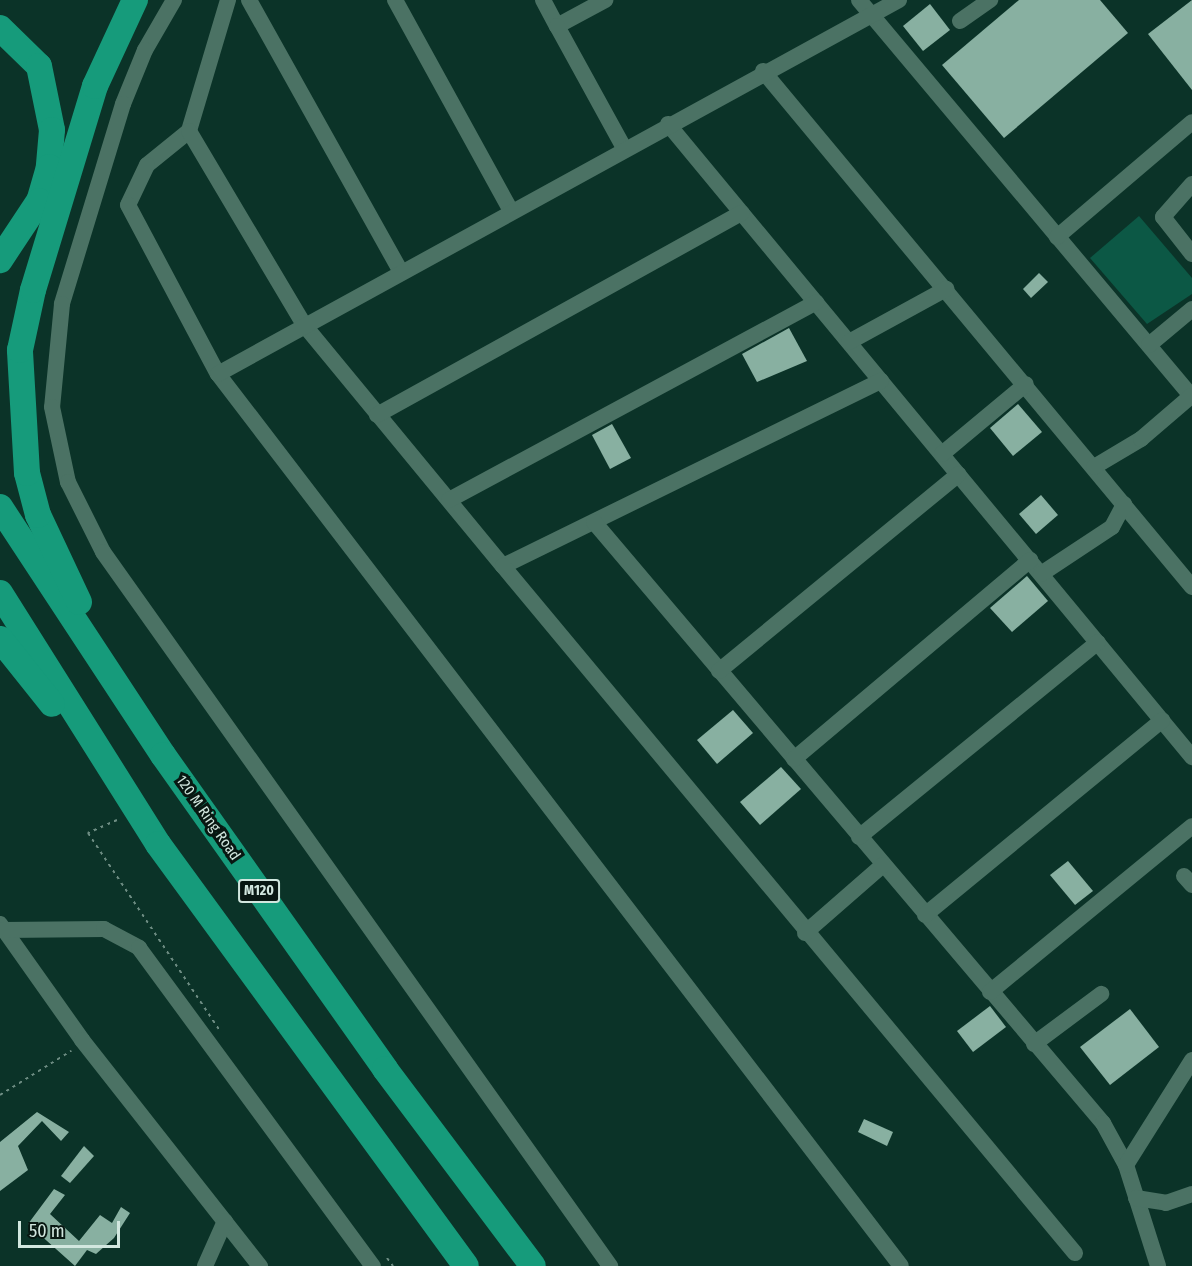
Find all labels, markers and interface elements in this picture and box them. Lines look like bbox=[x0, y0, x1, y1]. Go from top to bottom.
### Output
street label: 120 M Ring Road bbox=[172, 772, 244, 864]
road number: M120 bbox=[238, 880, 280, 902]
scale bar bbox=[21, 1209, 123, 1247]
text: 50 m bbox=[29, 1220, 65, 1242]

